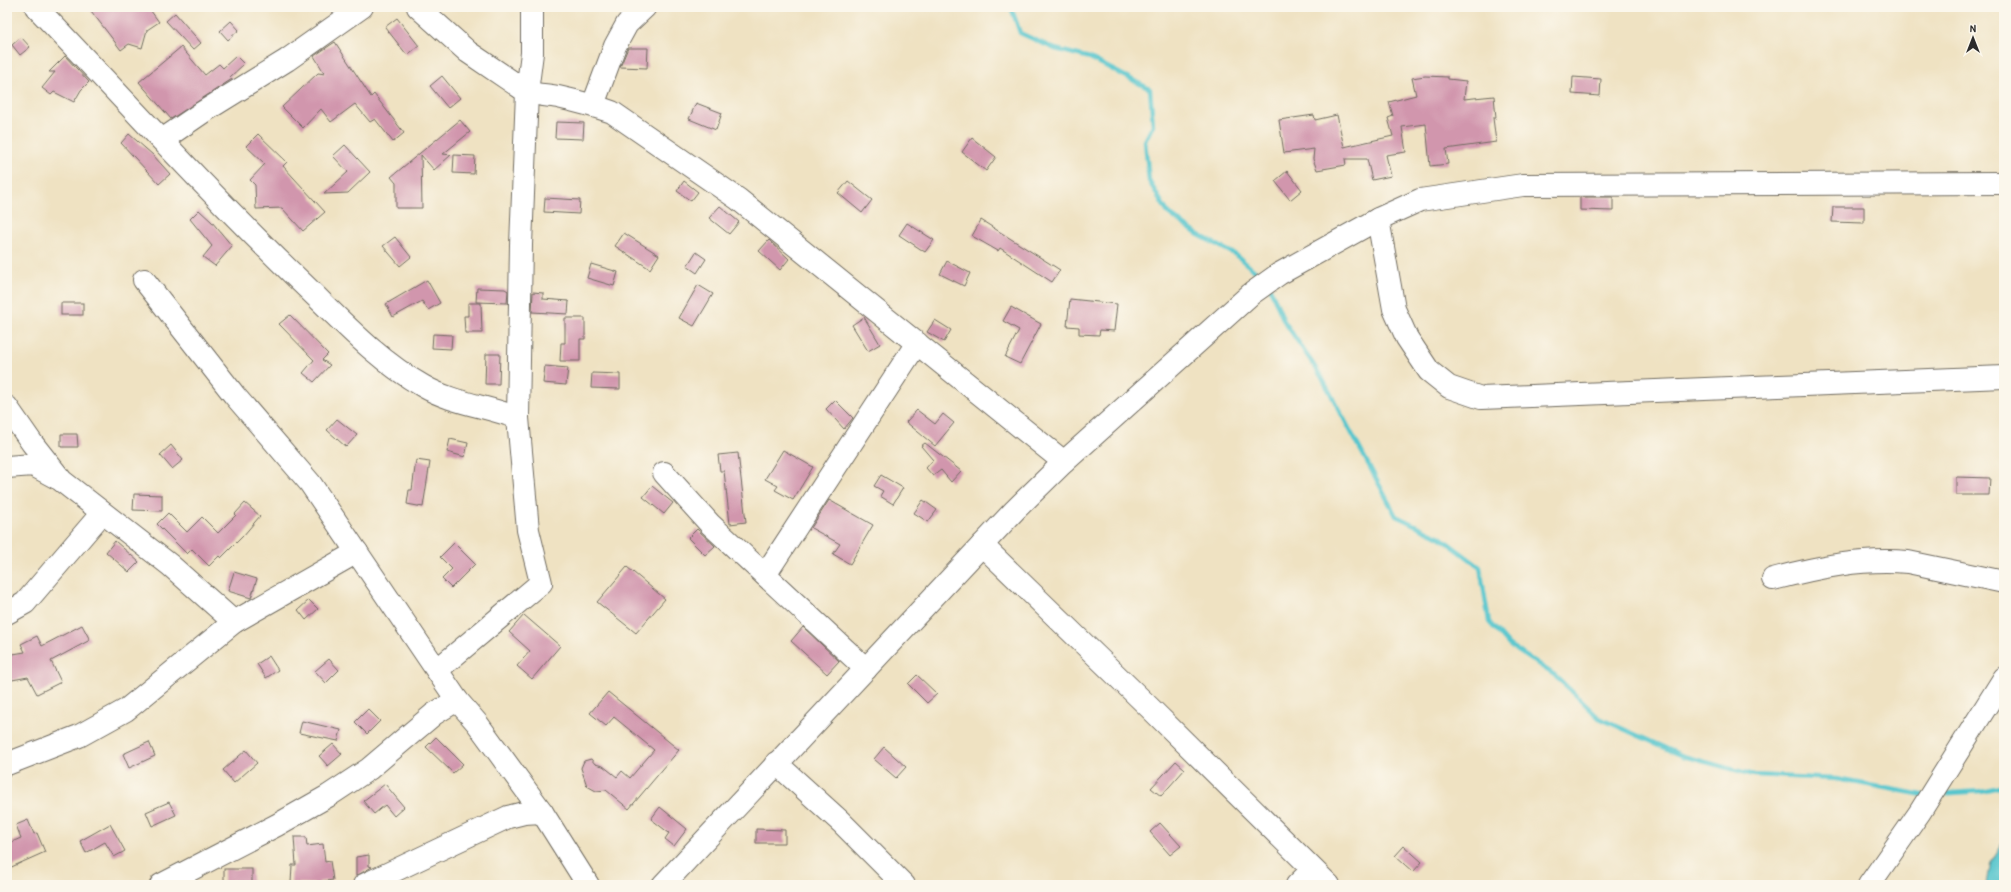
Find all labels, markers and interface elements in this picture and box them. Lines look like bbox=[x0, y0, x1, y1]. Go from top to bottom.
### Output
north arrow bbox=[1953, 18, 1993, 58]
text: N bbox=[1970, 21, 1976, 35]

